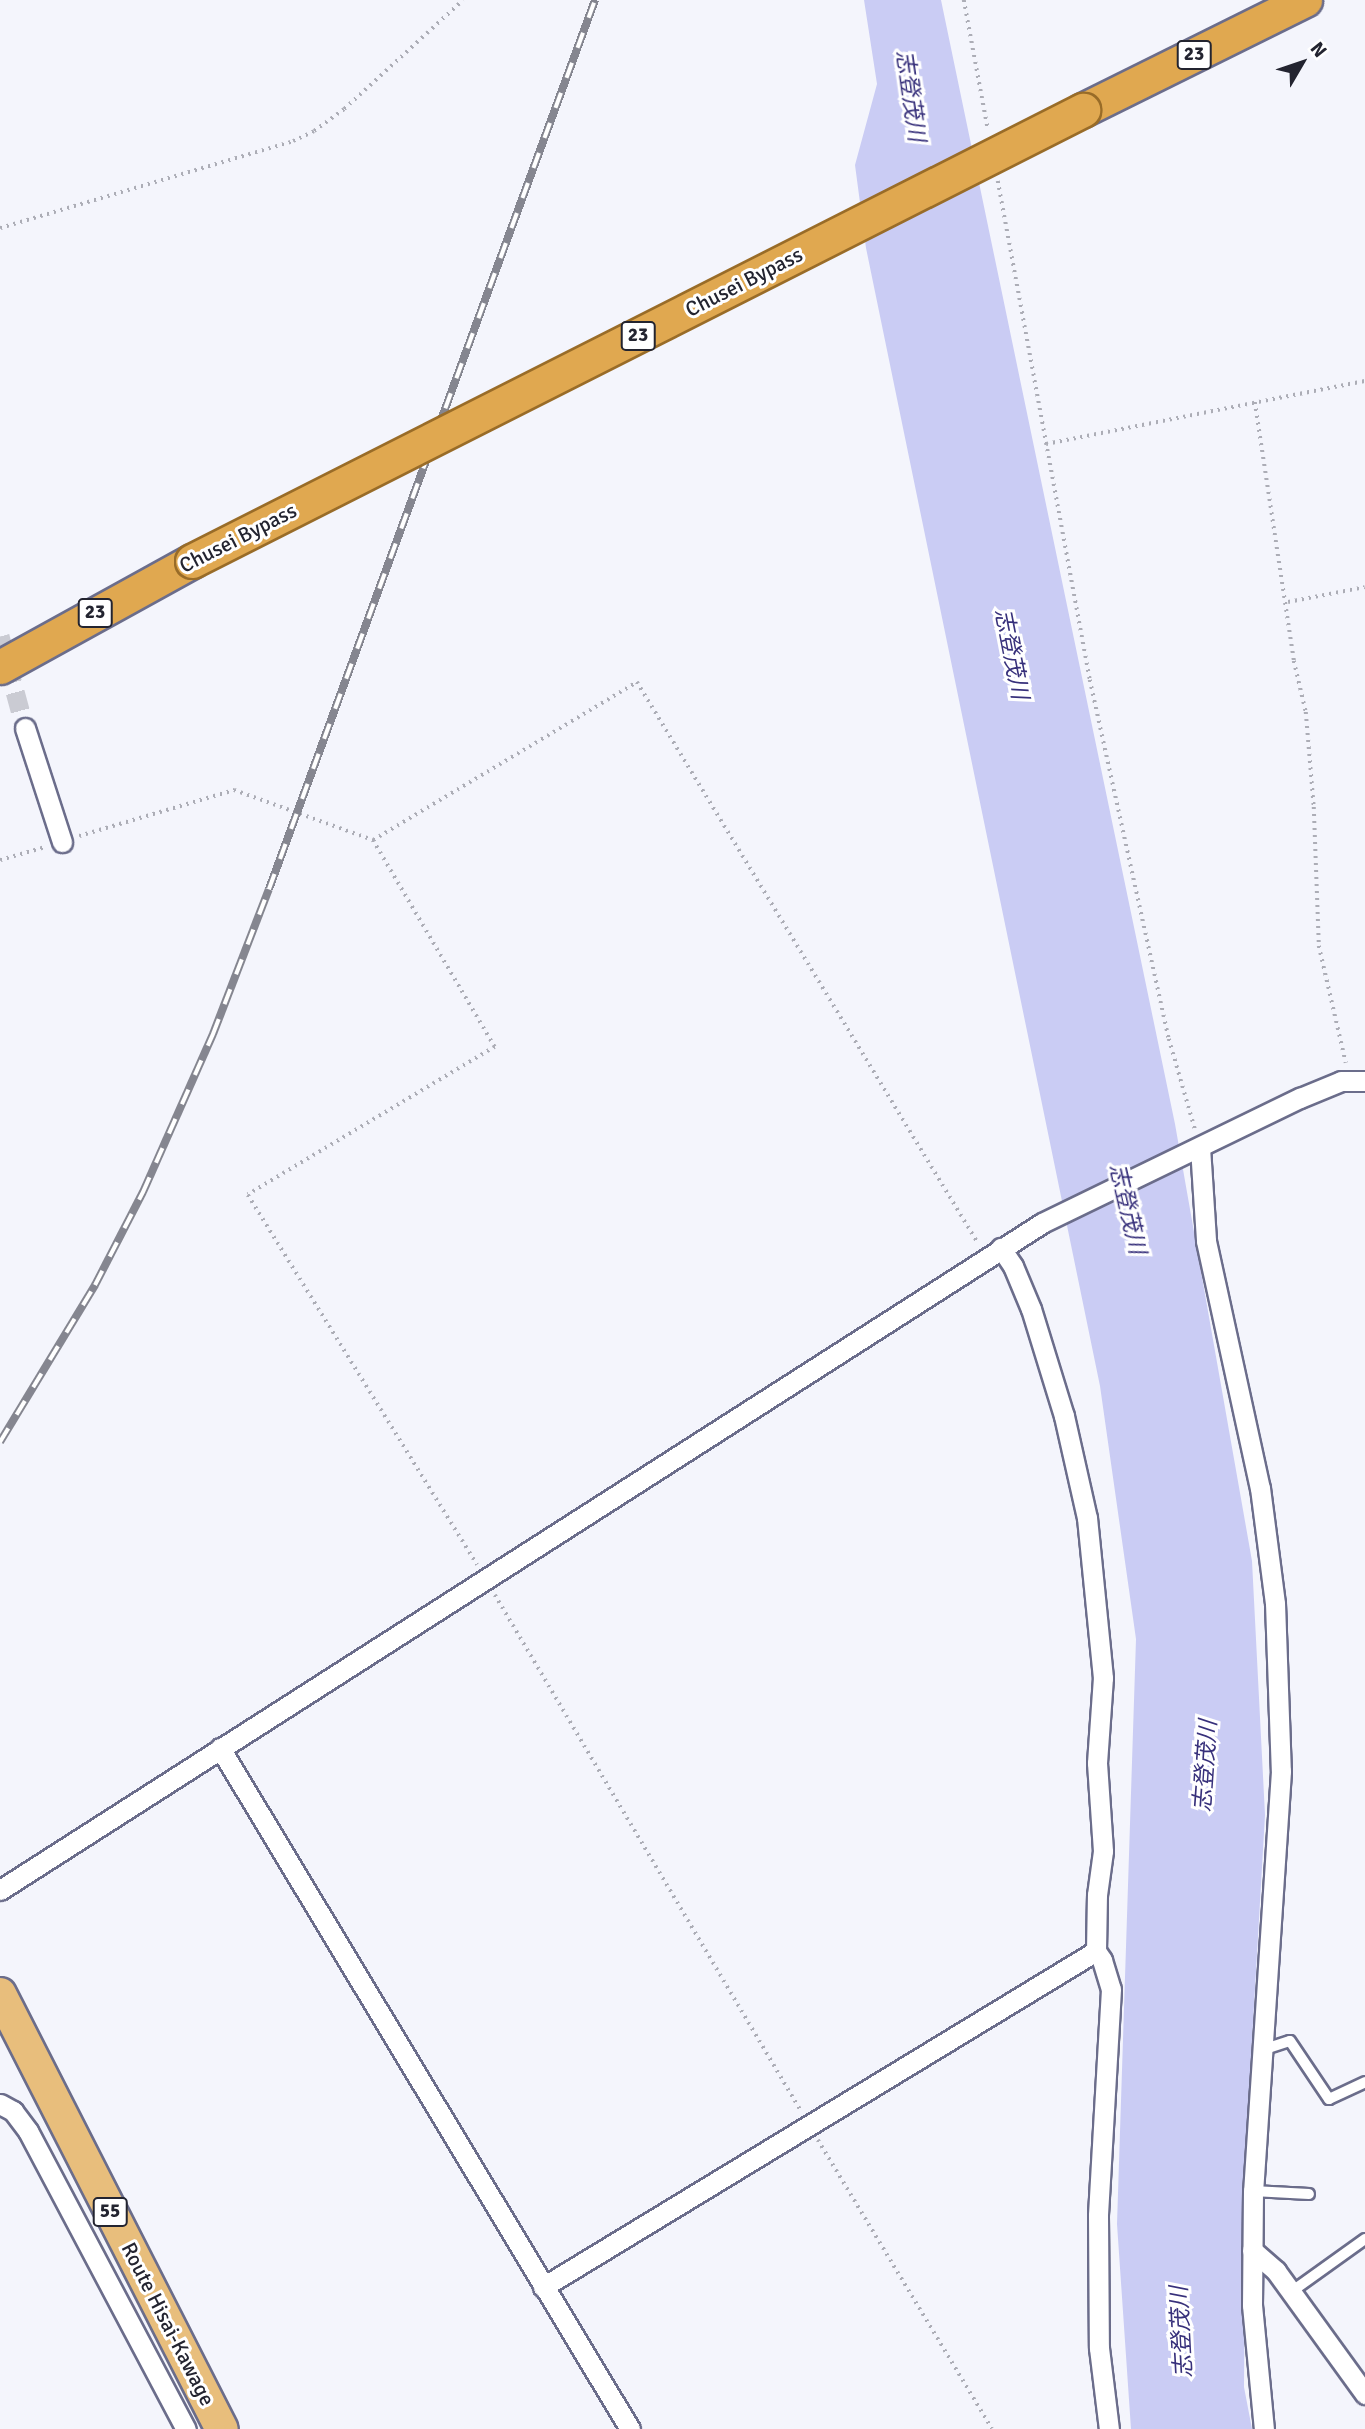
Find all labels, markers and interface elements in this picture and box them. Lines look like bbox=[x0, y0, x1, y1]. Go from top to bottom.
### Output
north arrow bbox=[1267, 28, 1337, 98]
text: N bbox=[1305, 37, 1332, 62]
road number: 23 bbox=[1176, 40, 1212, 70]
water label: 志登茂川 bbox=[890, 49, 930, 143]
street label: Chusei Bypass bbox=[681, 242, 807, 322]
road number: 23 bbox=[620, 320, 656, 352]
street label: Chusei Bypass bbox=[175, 498, 301, 578]
road number: 23 bbox=[78, 598, 112, 628]
water label: 志登茂川 bbox=[989, 606, 1033, 702]
water label: 志登茂川 bbox=[1103, 1161, 1151, 1257]
water label: 志登茂川 bbox=[1189, 1719, 1223, 1813]
road number: 55 bbox=[92, 2196, 128, 2228]
street label: Route Hisai-Kawage bbox=[116, 2238, 220, 2410]
water label: 志登茂川 bbox=[1166, 2285, 1198, 2379]

